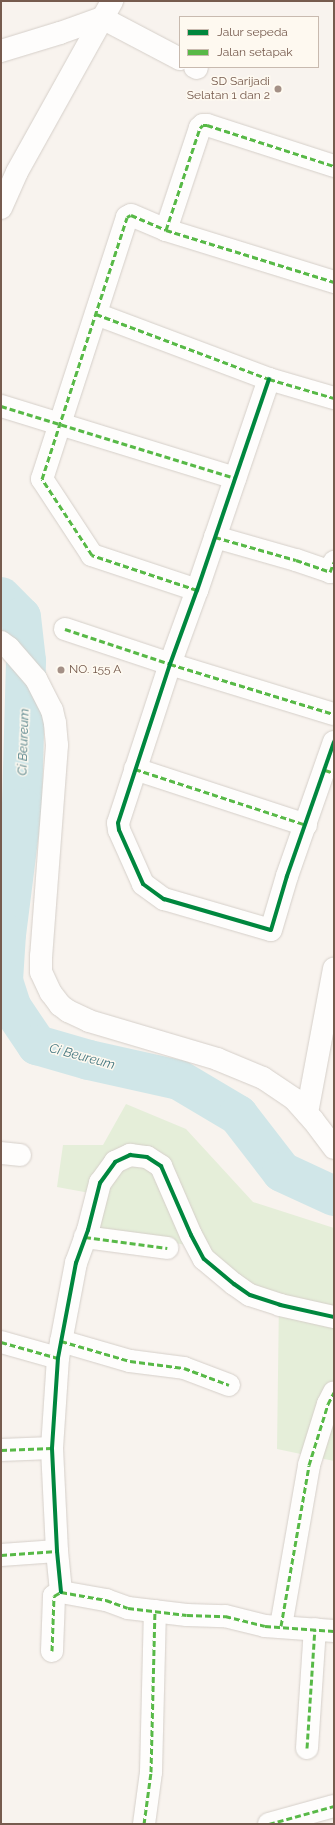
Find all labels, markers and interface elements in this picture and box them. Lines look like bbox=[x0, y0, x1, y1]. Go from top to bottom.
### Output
legend bbox=[179, 16, 319, 68]
text: Jalur sepeda bbox=[217, 25, 288, 39]
text: Jalan setapak bbox=[217, 45, 293, 59]
place label: SD Sarijadi Selatan 1 dan 2 bbox=[187, 75, 270, 103]
marker: SD Sarijadi Selatan 1 dan 2 bbox=[273, 84, 283, 94]
place label: NO. 155 A bbox=[69, 663, 122, 677]
marker: NO. 155 A bbox=[56, 665, 66, 675]
water label: Ci Beureum bbox=[15, 708, 33, 776]
water label: Ci Beureum bbox=[48, 1041, 116, 1073]

